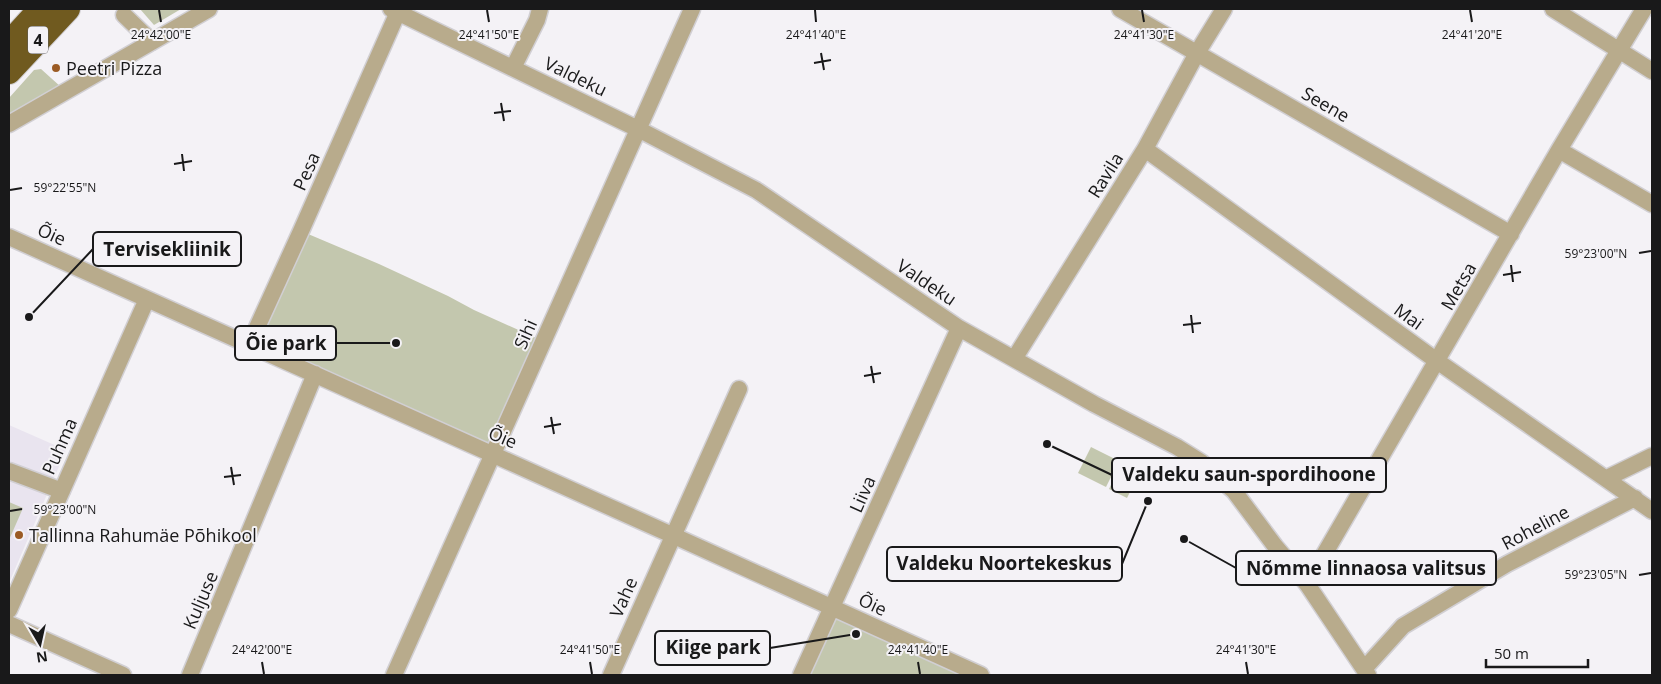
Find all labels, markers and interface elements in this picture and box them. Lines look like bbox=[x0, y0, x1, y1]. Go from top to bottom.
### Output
road number: 4 bbox=[28, 26, 48, 54]
text: 24°42'00"E bbox=[131, 26, 191, 43]
text: 24°41'50"E bbox=[459, 26, 519, 43]
text: 24°41'40"E bbox=[786, 26, 846, 43]
text: 24°41'30"E bbox=[1114, 26, 1174, 43]
text: 24°41'20"E bbox=[1442, 26, 1502, 43]
street label: Valdeku bbox=[541, 51, 611, 101]
place label: Peetri Pizza bbox=[66, 56, 162, 80]
marker: Peetri Pizza bbox=[50, 62, 62, 74]
street label: Seene bbox=[1298, 81, 1354, 127]
street label: Pesa bbox=[287, 148, 325, 194]
street label: Ravila bbox=[1082, 148, 1128, 202]
text: 59°22'55"N bbox=[34, 179, 96, 196]
street label: Õie bbox=[34, 217, 70, 251]
callout: Tervisekliinik bbox=[93, 232, 241, 266]
text: Tervisekliinik bbox=[103, 236, 231, 262]
text: 59°23'00"N bbox=[1565, 245, 1627, 262]
street label: Valdeku bbox=[893, 253, 961, 311]
street label: Metsa bbox=[1435, 258, 1481, 314]
street label: Mai bbox=[1390, 297, 1428, 335]
street label: Sihi bbox=[508, 315, 542, 353]
callout: Õie park bbox=[235, 326, 336, 360]
text: Õie park bbox=[246, 330, 327, 356]
street label: Puhma bbox=[36, 414, 82, 478]
street label: Õie bbox=[485, 420, 521, 454]
callout: Valdeku saun-spordihoone bbox=[1112, 458, 1386, 492]
text: Valdeku saun-spordihoone bbox=[1122, 461, 1376, 487]
street label: Liiva bbox=[843, 472, 881, 516]
street label: Roheline bbox=[1497, 499, 1573, 555]
text: 59°23'00"N bbox=[34, 501, 96, 518]
place label: Tallinna Rahumäe Põhikool bbox=[29, 523, 257, 547]
marker: Tallinna Rahumäe Põhikool bbox=[13, 529, 25, 541]
callout: Valdeku Noortekeskus bbox=[887, 547, 1122, 581]
text: Valdeku Noortekeskus bbox=[896, 550, 1112, 576]
callout: Nõmme linnaosa valitsus bbox=[1236, 551, 1496, 585]
text: Nõmme linnaosa valitsus bbox=[1246, 555, 1486, 581]
text: 59°23'05"N bbox=[1565, 566, 1627, 583]
street label: Kuljuse bbox=[177, 567, 223, 633]
street label: Vahe bbox=[604, 573, 642, 621]
street label: Õie bbox=[855, 587, 891, 621]
north arrow bbox=[15, 619, 65, 669]
callout: Kiige park bbox=[655, 631, 770, 665]
text: Kiige park bbox=[665, 634, 761, 660]
scale bar bbox=[1486, 636, 1588, 668]
text: 24°42'00"E bbox=[232, 641, 292, 658]
text: 24°41'50"E bbox=[560, 641, 620, 658]
text: 24°41'40"E bbox=[888, 641, 948, 658]
text: 24°41'30"E bbox=[1216, 641, 1276, 658]
text: 50 m bbox=[1494, 643, 1529, 663]
text: N bbox=[35, 647, 49, 668]

